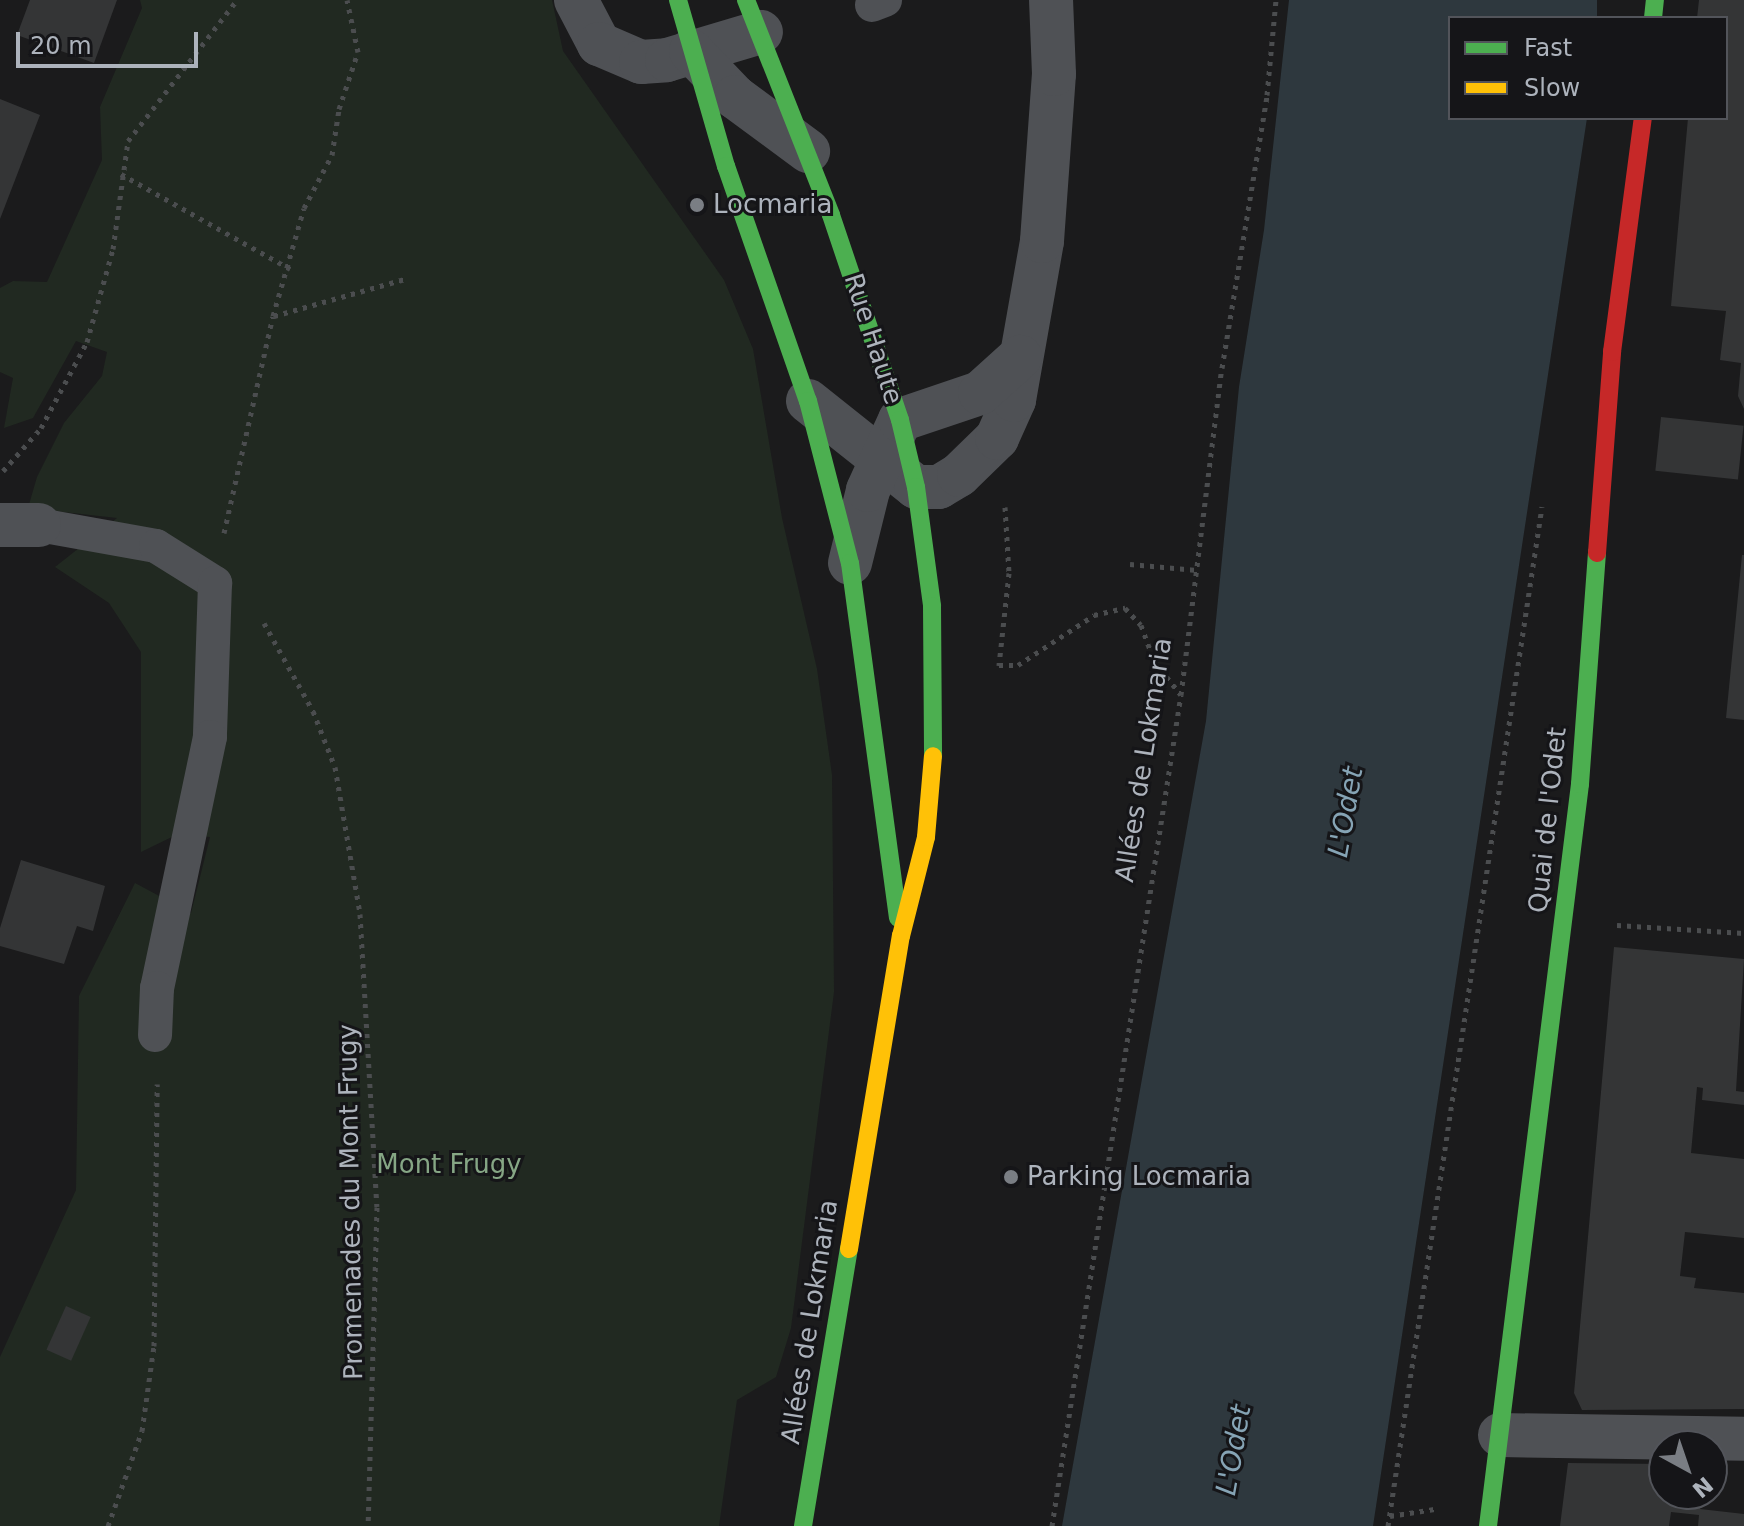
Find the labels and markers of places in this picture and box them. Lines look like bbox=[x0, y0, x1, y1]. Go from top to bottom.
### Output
place label: Locmaria bbox=[713, 189, 832, 221]
marker: Locmaria bbox=[688, 196, 706, 214]
place label: Parking Locmaria bbox=[1027, 1161, 1251, 1193]
marker: Parking Locmaria bbox=[1002, 1168, 1020, 1186]

